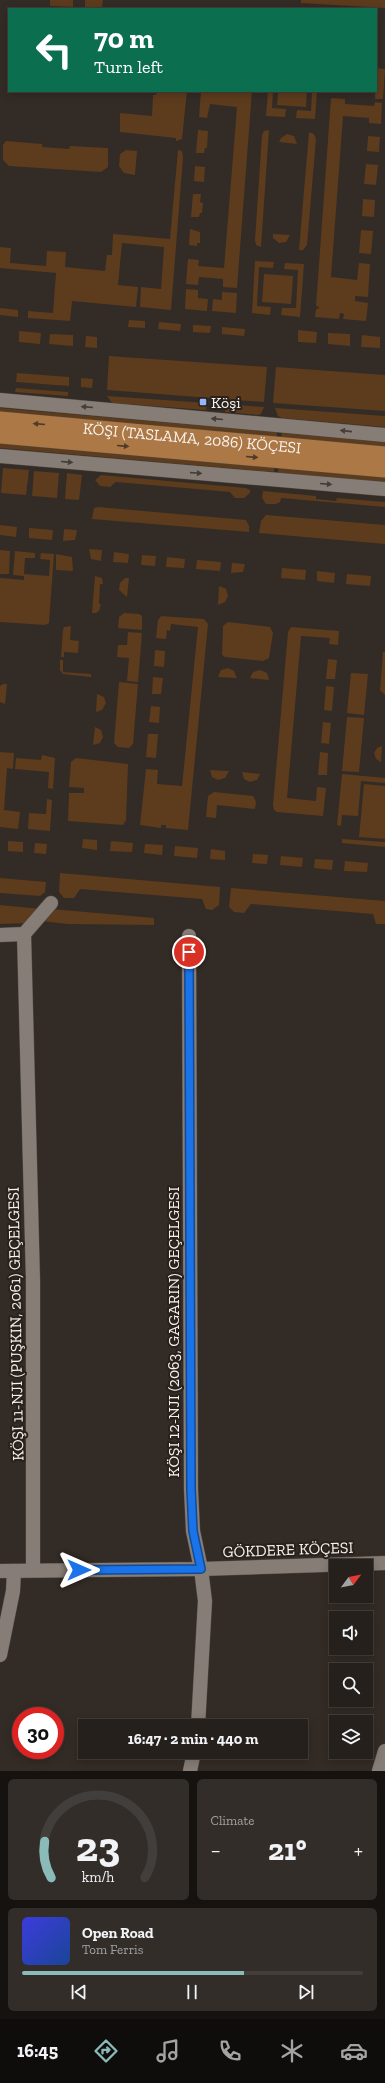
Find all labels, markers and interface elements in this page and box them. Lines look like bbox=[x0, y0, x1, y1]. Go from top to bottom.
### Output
text: 70 m bbox=[94, 22, 154, 55]
icon: left bbox=[28, 24, 80, 76]
text: Turn left bbox=[94, 56, 163, 78]
place label: Köşi bbox=[211, 393, 241, 412]
marker: Köşi bbox=[198, 397, 208, 407]
one-way arrow bbox=[81, 404, 93, 411]
one-way arrow bbox=[211, 415, 223, 422]
street label: KÖŞI (TASLAMA, 2086) KÖÇESI bbox=[82, 419, 302, 457]
one-way arrow bbox=[33, 421, 45, 427]
one-way arrow bbox=[340, 427, 352, 434]
one-way arrow bbox=[117, 443, 129, 449]
one-way arrow bbox=[246, 454, 258, 461]
one-way arrow bbox=[61, 459, 73, 466]
one-way arrow bbox=[190, 469, 202, 476]
one-way arrow bbox=[320, 480, 332, 487]
pin bbox=[172, 935, 206, 969]
icon: arrive bbox=[178, 941, 200, 963]
street label: KÖŞI 11-NJI (PUŞKIN, 2061) GEÇELGESI bbox=[4, 1187, 27, 1461]
street label: KÖŞI 12-NJI (2063, GAGARIN) GEÇELGESI bbox=[164, 1187, 183, 1477]
street label: GÖKDERE KÖÇESI bbox=[222, 1538, 354, 1561]
position arrow bbox=[58, 1549, 100, 1591]
north arrow bbox=[329, 1559, 373, 1603]
map controls bbox=[329, 1559, 373, 1759]
button: sound bbox=[329, 1611, 373, 1655]
button: search bbox=[329, 1663, 373, 1707]
speed limit sign: 30 bbox=[12, 1707, 64, 1759]
button: layers bbox=[329, 1715, 373, 1759]
text: 16:47 · 2 min · 440 m bbox=[128, 1730, 258, 1748]
text: Climate bbox=[211, 1813, 254, 1828]
text: 23 bbox=[76, 1821, 121, 1871]
text: 21° bbox=[268, 1832, 307, 1868]
text: − bbox=[211, 1837, 221, 1864]
text: + bbox=[354, 1837, 363, 1864]
text: km/h bbox=[82, 1868, 115, 1885]
text: Open Road bbox=[82, 1924, 154, 1942]
text: Tom Ferris bbox=[82, 1942, 143, 1957]
icon: previous bbox=[68, 1981, 90, 2003]
icon: pause bbox=[181, 1981, 203, 2003]
icon: next bbox=[295, 1981, 317, 2003]
icon: directions bbox=[92, 2037, 120, 2065]
icon: music bbox=[154, 2037, 182, 2065]
icon: phone bbox=[216, 2037, 244, 2065]
icon: climate bbox=[278, 2037, 306, 2065]
icon: car bbox=[340, 2037, 368, 2065]
text: 16:45 bbox=[17, 2040, 58, 2062]

